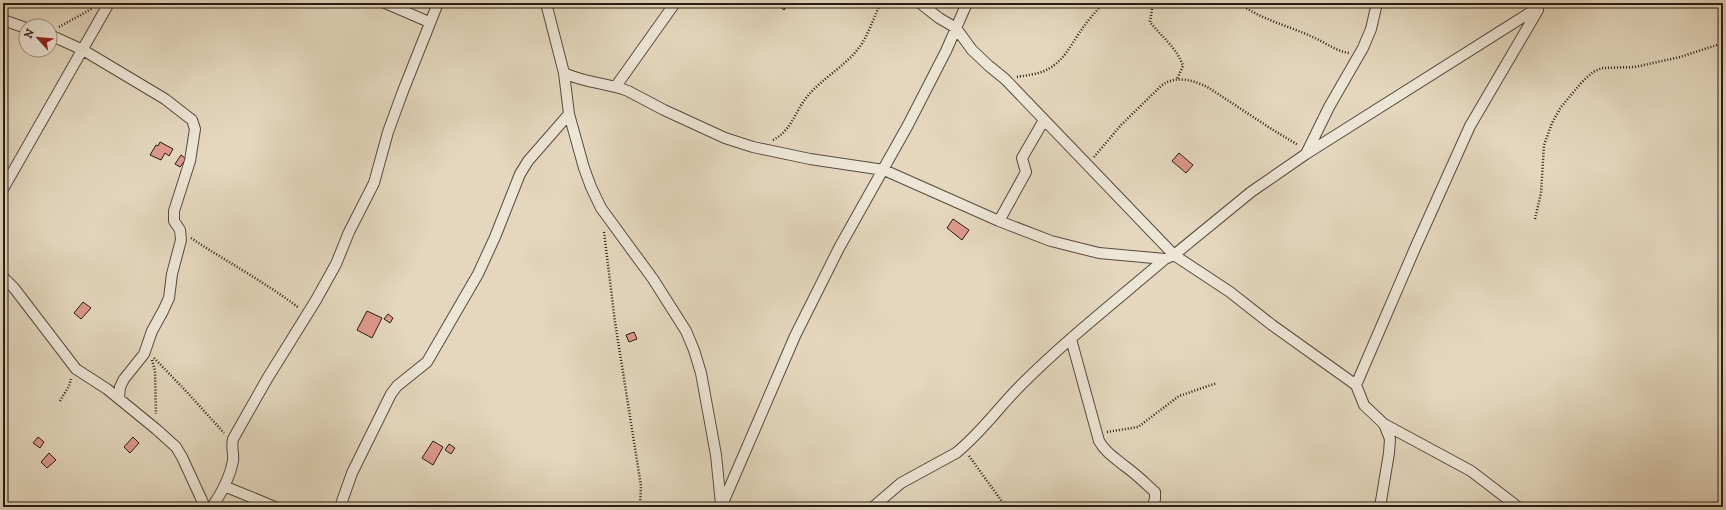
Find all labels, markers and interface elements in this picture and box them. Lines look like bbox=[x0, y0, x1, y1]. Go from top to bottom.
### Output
north arrow bbox=[18, 18, 58, 58]
text: N bbox=[22, 27, 38, 41]

